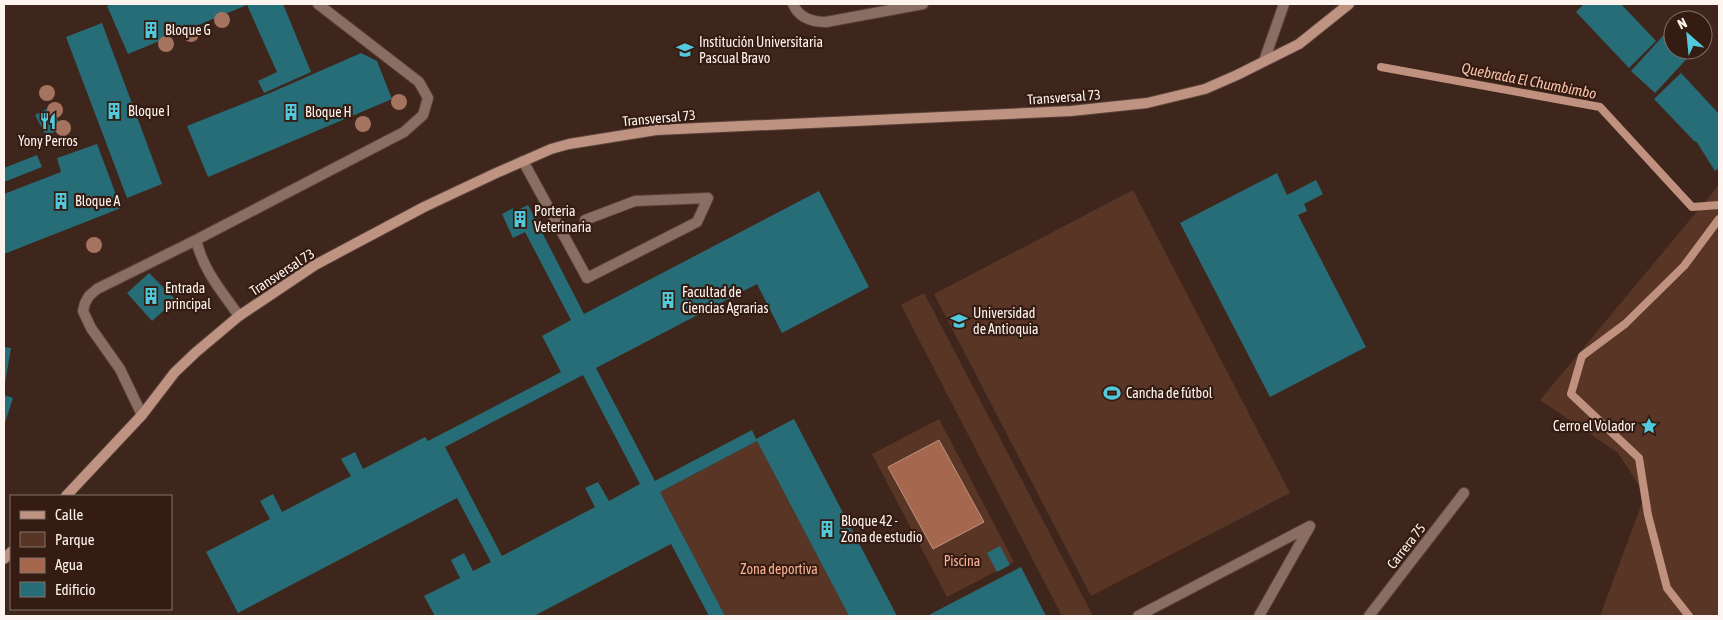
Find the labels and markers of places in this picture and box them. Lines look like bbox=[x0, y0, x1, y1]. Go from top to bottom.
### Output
building icon: Bloque G bbox=[141, 20, 161, 40]
place label: Bloque G bbox=[165, 22, 211, 38]
place label: Institución Universitaria Pascual Bravo bbox=[699, 34, 823, 66]
school or university icon: Institución Universitaria Pascual Bravo bbox=[675, 40, 695, 60]
building icon: Bloque I bbox=[104, 101, 124, 121]
building icon: Bloque H bbox=[281, 102, 301, 122]
place label: Bloque I bbox=[128, 103, 170, 119]
place label: Bloque H bbox=[305, 104, 352, 120]
restaurant icon: Yony Perros bbox=[38, 111, 58, 131]
place label: Yony Perros bbox=[18, 133, 78, 149]
building icon: Bloque A bbox=[51, 191, 71, 211]
place label: Bloque A bbox=[75, 193, 120, 209]
place label: Porteria Veterinaria bbox=[534, 203, 592, 235]
building icon: Porteria Veterinaria bbox=[510, 209, 530, 229]
place label: Entrada principal bbox=[165, 280, 211, 312]
place label: Facultad de Ciencias Agrarias bbox=[682, 284, 769, 316]
building icon: Entrada principal bbox=[141, 286, 161, 306]
building icon: Facultad de Ciencias Agrarias bbox=[658, 290, 678, 310]
place label: Universidad de Antioquia bbox=[973, 305, 1039, 337]
school or university icon: Universidad de Antioquia bbox=[949, 311, 969, 331]
sports icon: Cancha de fútbol bbox=[1102, 383, 1122, 403]
place label: Cancha de fútbol bbox=[1126, 385, 1213, 401]
place icon: Cerro el Volador bbox=[1639, 416, 1659, 436]
place label: Cerro el Volador bbox=[1553, 418, 1636, 434]
place label: Bloque 42 - Zona de estudio bbox=[841, 513, 923, 545]
building icon: Bloque 42 - Zona de estudio bbox=[817, 519, 837, 539]

